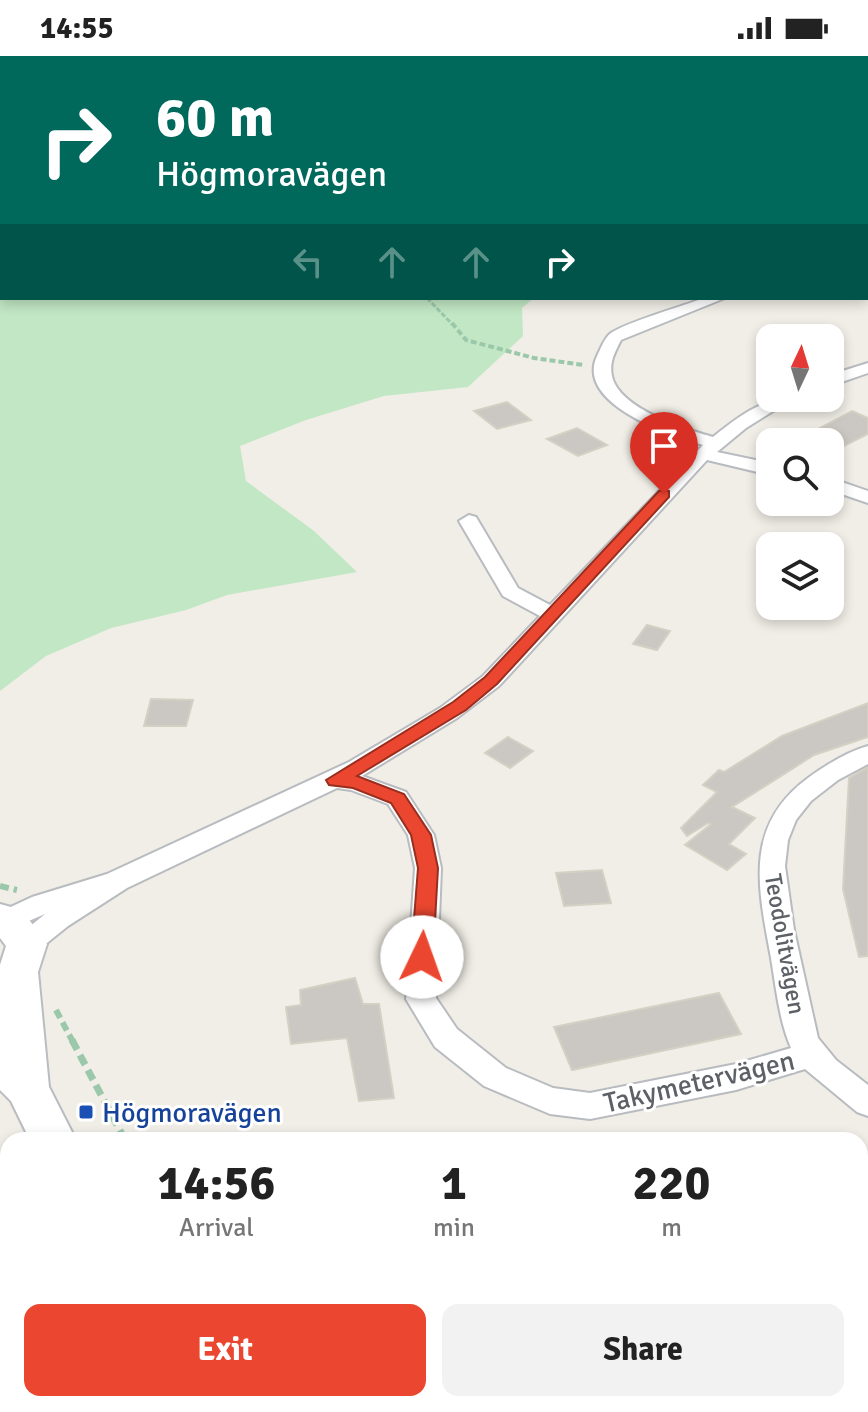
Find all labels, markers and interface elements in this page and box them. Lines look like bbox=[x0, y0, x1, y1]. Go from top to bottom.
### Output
text: 14:55 bbox=[40, 10, 114, 47]
text: 60 m bbox=[156, 83, 274, 152]
icon: right bbox=[24, 88, 128, 192]
text: Högmoravägen bbox=[156, 152, 387, 197]
icon: left bbox=[286, 240, 330, 284]
icon: ahead bbox=[370, 240, 414, 284]
icon: ahead bbox=[454, 240, 498, 284]
icon: right bbox=[538, 240, 582, 284]
north arrow bbox=[756, 324, 844, 412]
map controls bbox=[756, 324, 844, 620]
pin bbox=[630, 412, 698, 494]
icon: arrive bbox=[642, 424, 686, 468]
button: search bbox=[756, 428, 844, 516]
button: layers bbox=[756, 532, 844, 620]
street label: Teodolitvägen bbox=[758, 871, 812, 1017]
position arrow bbox=[380, 915, 464, 999]
street label: Takymetervägen bbox=[600, 1043, 798, 1120]
place label: Högmoravägen bbox=[102, 1096, 282, 1130]
marker: Högmoravägen bbox=[77, 1103, 95, 1121]
text: 14:56 bbox=[158, 1154, 275, 1213]
text: 1 bbox=[441, 1154, 467, 1213]
text: 220 bbox=[633, 1154, 710, 1213]
text: Arrival bbox=[179, 1212, 254, 1244]
text: min bbox=[433, 1212, 475, 1244]
text: m bbox=[661, 1212, 682, 1244]
button: Exit bbox=[24, 1304, 426, 1396]
button: Share bbox=[442, 1304, 844, 1396]

